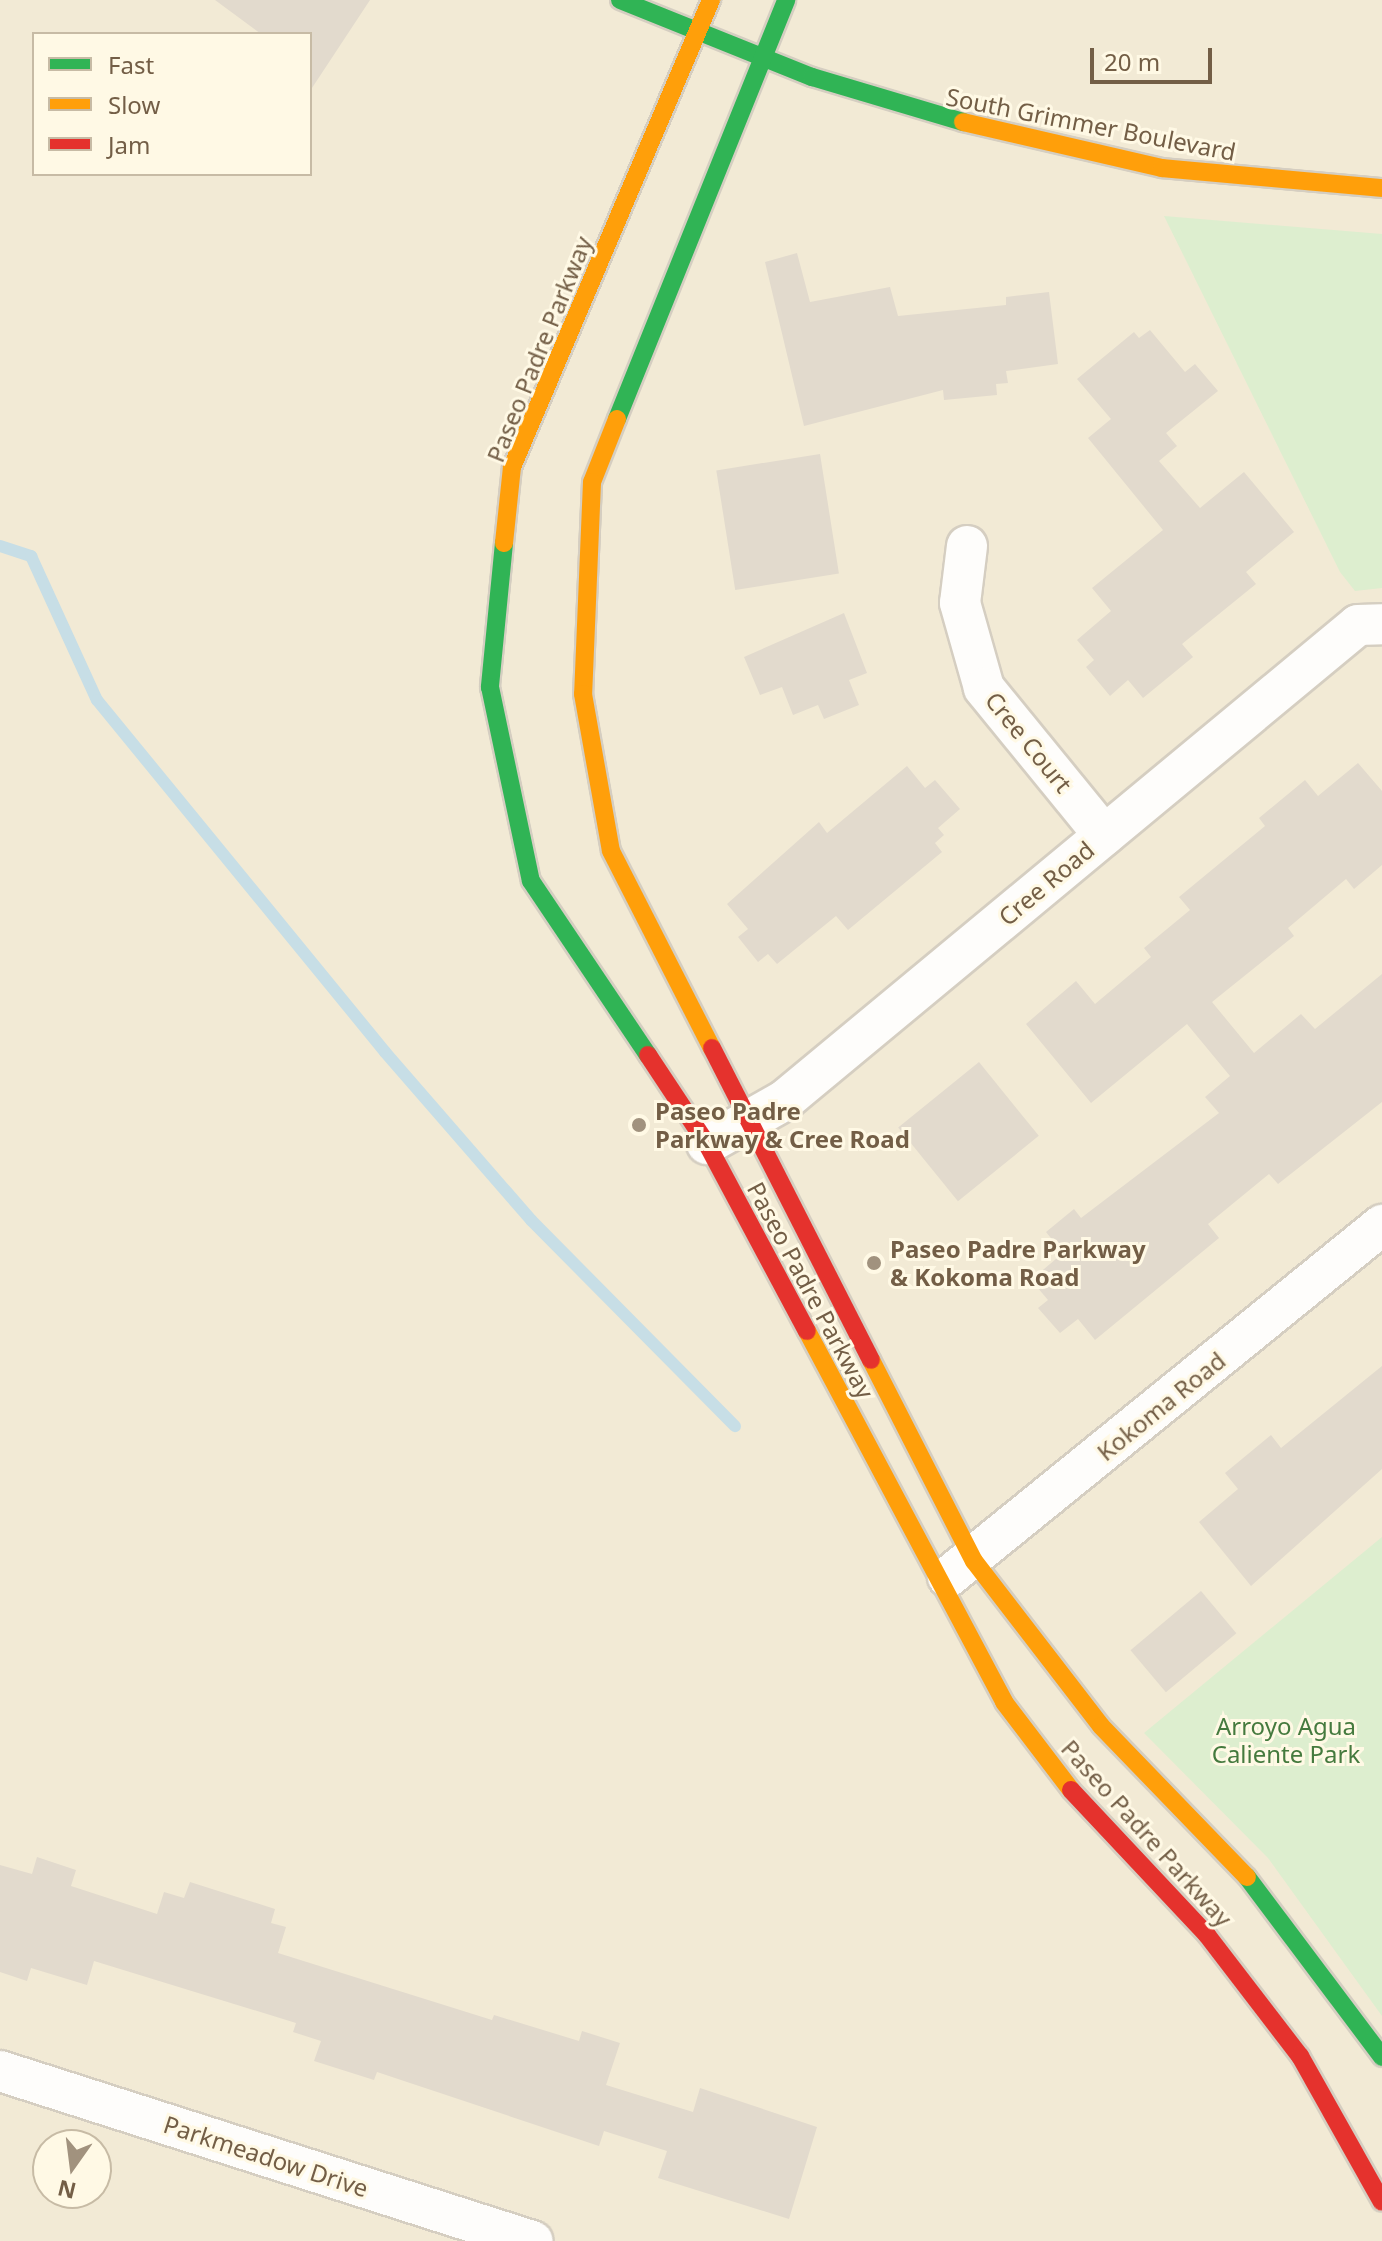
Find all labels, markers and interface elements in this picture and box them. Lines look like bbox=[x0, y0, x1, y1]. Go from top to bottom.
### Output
legend bbox=[32, 32, 312, 176]
scale bar bbox=[1094, 32, 1216, 82]
text: 20 m bbox=[1104, 45, 1160, 78]
text: Fast bbox=[108, 48, 154, 81]
street label: South Grimmer Boulevard bbox=[944, 82, 1238, 166]
text: Slow bbox=[108, 88, 160, 121]
text: Jam bbox=[108, 128, 150, 161]
street label: Paseo Padre Parkway bbox=[481, 232, 597, 466]
street label: Cree Court bbox=[980, 686, 1078, 798]
street label: Cree Road bbox=[992, 835, 1100, 931]
place label: Paseo Padre Parkway & Cree Road bbox=[655, 1097, 910, 1153]
marker: Paseo Padre Parkway & Cree Road bbox=[630, 1116, 648, 1134]
street label: Paseo Padre Parkway bbox=[742, 1177, 880, 1403]
place label: Paseo Padre Parkway & Kokoma Road bbox=[890, 1235, 1146, 1291]
marker: Paseo Padre Parkway & Kokoma Road bbox=[865, 1254, 883, 1272]
street label: Kokoma Road bbox=[1091, 1346, 1231, 1466]
park label: Arroyo Agua Caliente Park bbox=[1212, 1712, 1360, 1768]
street label: Paseo Padre Parkway bbox=[1056, 1734, 1238, 1932]
street label: Parkmeadow Drive bbox=[160, 2109, 372, 2203]
north arrow bbox=[32, 2129, 112, 2209]
text: N bbox=[54, 2174, 79, 2207]

